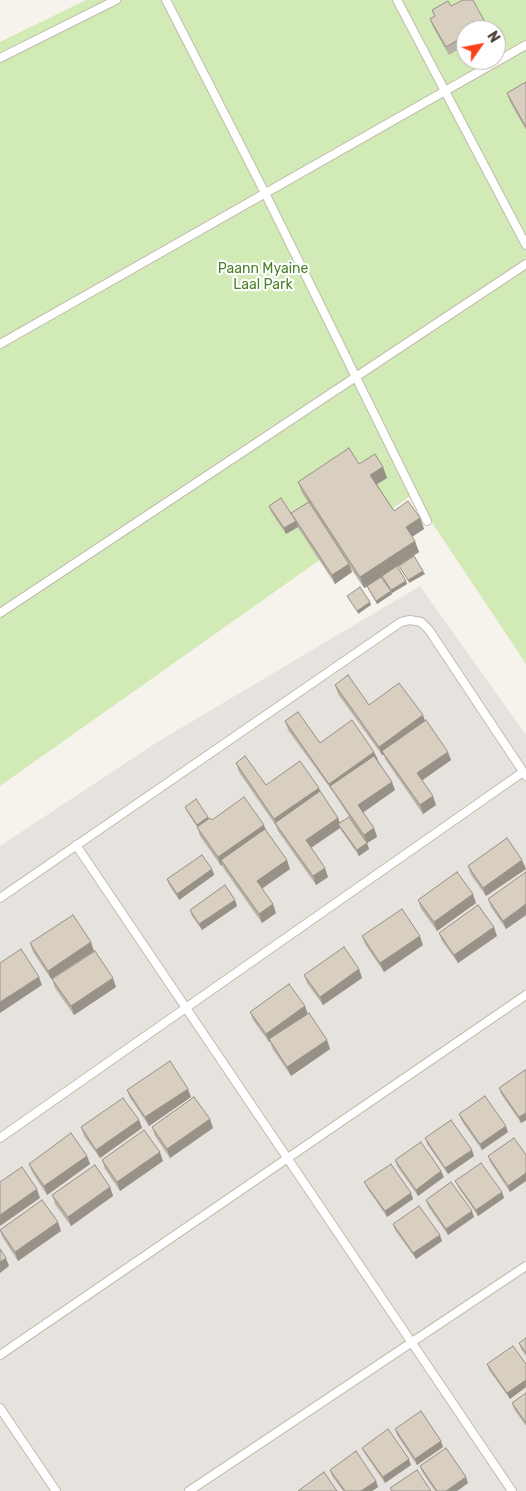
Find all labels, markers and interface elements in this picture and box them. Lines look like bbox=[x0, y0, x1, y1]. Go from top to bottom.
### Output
north arrow bbox=[456, 20, 506, 70]
text: N bbox=[483, 28, 503, 46]
park label: Paann Myaine Laal Park bbox=[218, 261, 308, 294]

